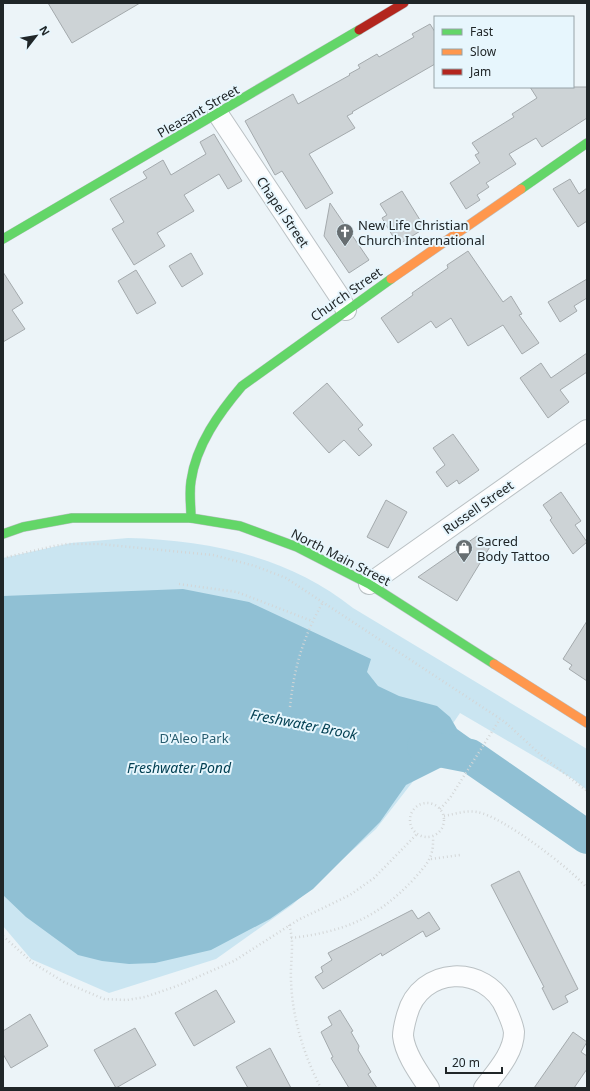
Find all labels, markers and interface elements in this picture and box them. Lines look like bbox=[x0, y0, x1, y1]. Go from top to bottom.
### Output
north arrow bbox=[16, 16, 56, 56]
legend bbox=[434, 16, 574, 88]
text: N bbox=[36, 23, 54, 38]
text: Fast bbox=[470, 23, 494, 40]
text: Slow bbox=[470, 43, 497, 60]
text: Jam bbox=[469, 63, 491, 80]
street label: Pleasant Street bbox=[154, 80, 242, 142]
street label: Chapel Street bbox=[253, 173, 314, 251]
place label: New Life Christian Church International bbox=[358, 216, 485, 249]
church icon: New Life Christian Church International bbox=[335, 222, 355, 247]
street label: Church Street bbox=[307, 263, 386, 325]
street label: Russell Street bbox=[439, 476, 517, 538]
street label: North Main Street bbox=[288, 524, 394, 590]
place label: Sacred Body Tattoo bbox=[477, 532, 550, 565]
shop icon: Sacred Body Tattoo bbox=[454, 538, 474, 563]
water label: Freshwater Brook bbox=[249, 704, 360, 744]
park label: D'Aleo Park bbox=[159, 729, 229, 747]
water label: Freshwater Pond bbox=[127, 758, 232, 777]
scale bar bbox=[446, 1049, 502, 1075]
text: 20 m bbox=[452, 1054, 480, 1071]

